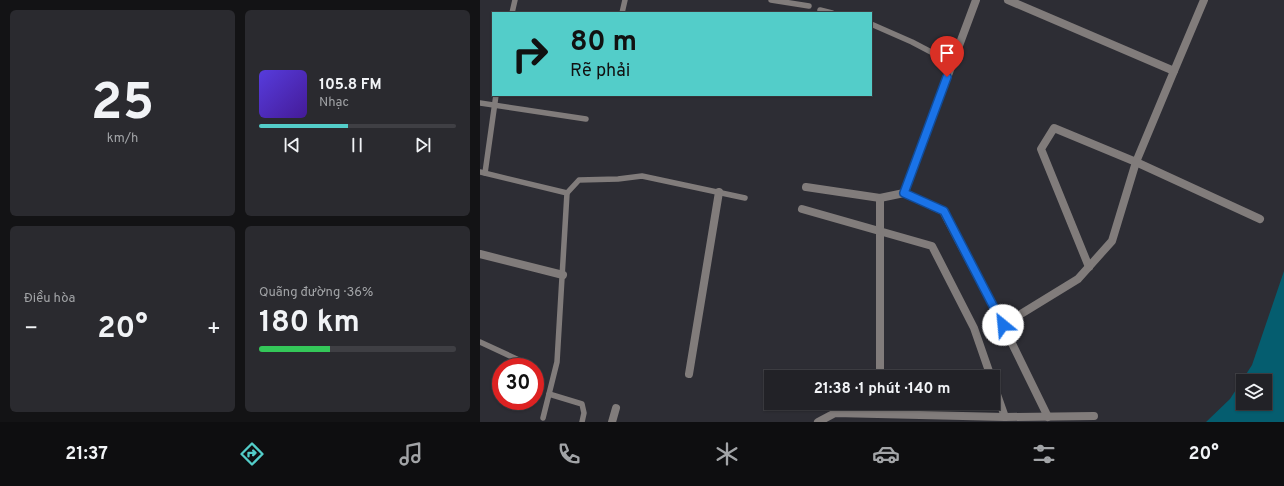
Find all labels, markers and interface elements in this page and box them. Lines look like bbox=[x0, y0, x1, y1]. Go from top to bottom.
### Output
text: 80 m bbox=[570, 25, 637, 61]
icon: right bbox=[504, 28, 556, 80]
pin bbox=[930, 36, 964, 77]
icon: arrive bbox=[936, 42, 958, 64]
text: Rẽ phải bbox=[570, 60, 630, 83]
text: 25 bbox=[91, 72, 154, 138]
text: 105.8 FM bbox=[319, 76, 382, 95]
text: Nhạc bbox=[319, 95, 349, 111]
text: km/h bbox=[107, 131, 138, 147]
icon: previous bbox=[281, 134, 303, 156]
icon: pause bbox=[346, 134, 368, 156]
icon: next bbox=[412, 134, 434, 156]
text: Quãng đường · 36% bbox=[259, 285, 373, 301]
text: Điều hòa bbox=[24, 291, 75, 307]
position arrow bbox=[982, 304, 1024, 346]
text: 180 km bbox=[259, 305, 360, 342]
text: 20° bbox=[97, 311, 148, 348]
text: − bbox=[24, 316, 38, 343]
text: + bbox=[207, 316, 221, 343]
speed limit sign: 30 bbox=[492, 358, 544, 410]
map controls bbox=[1236, 374, 1272, 410]
button: layers bbox=[1236, 374, 1272, 410]
text: 21:38 · 1 phút · 140 m bbox=[814, 380, 950, 399]
icon: directions bbox=[238, 440, 266, 468]
icon: music bbox=[397, 440, 425, 468]
icon: phone bbox=[555, 440, 583, 468]
icon: climate bbox=[713, 440, 741, 468]
icon: car bbox=[872, 440, 900, 468]
icon: filters bbox=[1030, 440, 1058, 468]
text: 21:37 bbox=[65, 443, 108, 466]
text: 20° bbox=[1188, 443, 1219, 466]

